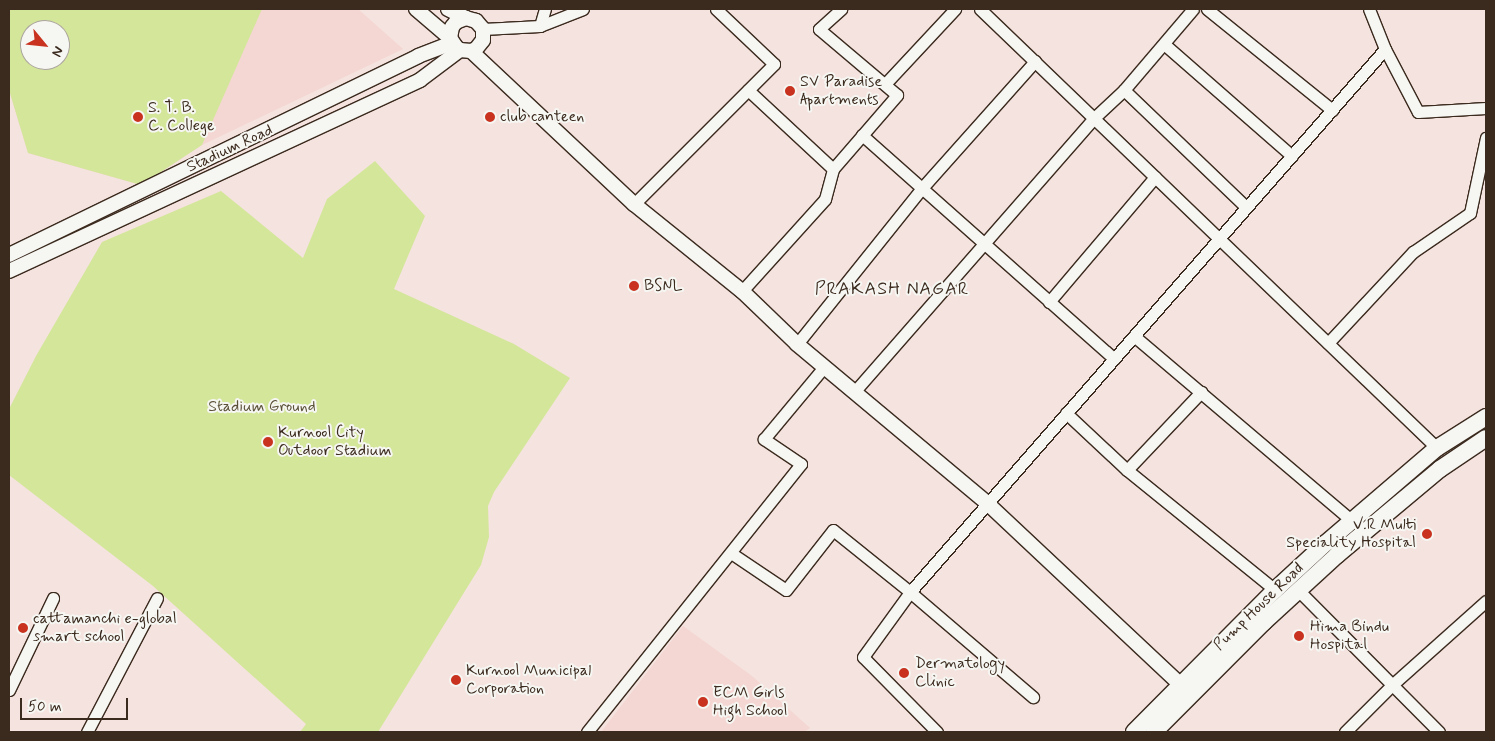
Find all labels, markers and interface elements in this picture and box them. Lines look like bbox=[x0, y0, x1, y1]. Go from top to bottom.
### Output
north arrow bbox=[20, 20, 70, 70]
text: N bbox=[47, 43, 68, 60]
place label: SV Paradise Apartments bbox=[800, 72, 882, 110]
marker: SV Paradise Apartments bbox=[784, 85, 796, 97]
place label: S. T. B. C. College bbox=[148, 98, 215, 136]
place label: club canteen bbox=[500, 107, 585, 127]
marker: S. T. B. C. College bbox=[132, 111, 144, 123]
marker: club canteen bbox=[484, 111, 496, 123]
street label: Stadium Road bbox=[184, 121, 276, 177]
place label: BSNL bbox=[644, 276, 682, 296]
district label: PRAKASH NAGAR bbox=[815, 278, 969, 300]
marker: BSNL bbox=[628, 280, 640, 292]
park label: Stadium Ground bbox=[208, 397, 316, 417]
place label: Kurnool City Outdoor Stadium bbox=[278, 423, 391, 461]
marker: Kurnool City Outdoor Stadium bbox=[262, 436, 274, 448]
place label: V.R Multi Speciality Hospital bbox=[1284, 515, 1416, 553]
marker: V.R Multi Speciality Hospital bbox=[1420, 527, 1434, 541]
street label: Pump House Road bbox=[1210, 559, 1308, 655]
place label: cattamanchi e-global smart school bbox=[33, 609, 177, 647]
place label: Hima Bindu Hospital bbox=[1310, 617, 1388, 655]
marker: cattamanchi e-global smart school bbox=[17, 622, 29, 634]
marker: Hima Bindu Hospital bbox=[1292, 629, 1306, 643]
place label: Dermatology Clinic bbox=[915, 654, 1005, 692]
place label: Kurnool Municipal Corporation bbox=[466, 661, 587, 699]
marker: Dermatology Clinic bbox=[897, 666, 911, 680]
marker: Kurnool Municipal Corporation bbox=[450, 674, 462, 686]
place label: ECM Girls High School bbox=[713, 683, 788, 721]
scale bar bbox=[22, 688, 130, 720]
marker: ECM Girls High School bbox=[697, 696, 709, 708]
text: 50 m bbox=[28, 697, 62, 717]

